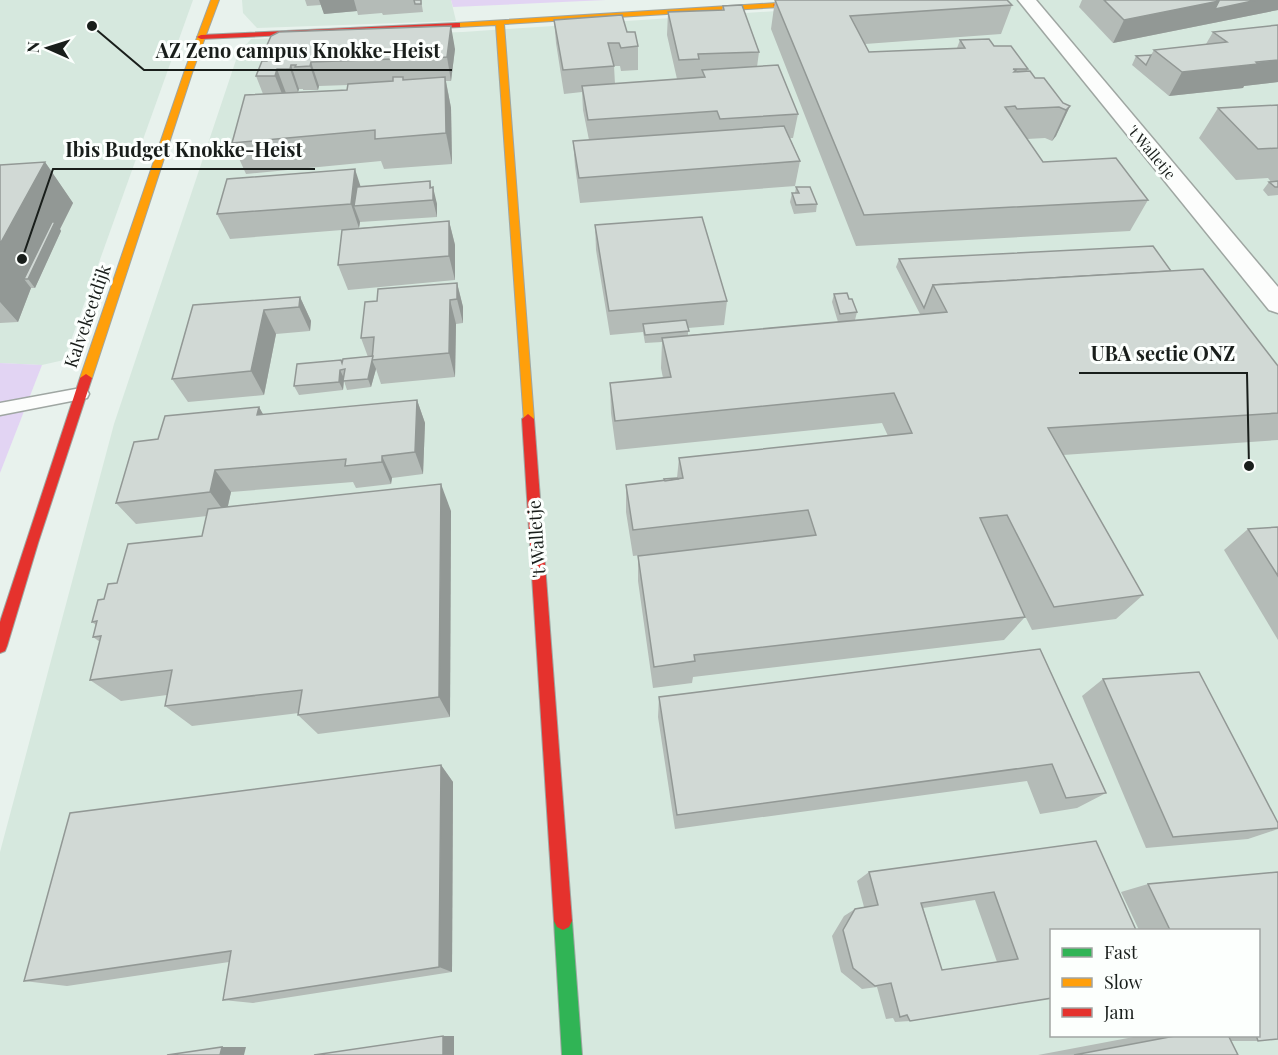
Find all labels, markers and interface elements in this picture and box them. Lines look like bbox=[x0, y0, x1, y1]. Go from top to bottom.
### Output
north arrow bbox=[18, 18, 78, 78]
callout: AZ Zeno campus Knokke-Heist bbox=[144, 32, 452, 70]
text: AZ Zeno campus Knokke-Heist bbox=[155, 36, 441, 63]
text: N bbox=[22, 40, 43, 54]
street label: 't Walletje bbox=[1123, 121, 1181, 183]
callout: Ibis Budget Knokke-Heist bbox=[53, 131, 315, 169]
text: Ibis Budget Knokke-Heist bbox=[65, 135, 304, 162]
street label: Kalvekeetdijk bbox=[58, 261, 116, 371]
callout: UBA sectie ONZ bbox=[1079, 335, 1247, 373]
text: UBA sectie ONZ bbox=[1091, 339, 1235, 366]
street label: 't Walletje bbox=[521, 499, 551, 579]
legend bbox=[1050, 929, 1260, 1037]
text: Fast bbox=[1104, 940, 1138, 964]
text: Slow bbox=[1104, 970, 1142, 994]
text: Jam bbox=[1103, 1000, 1134, 1024]

